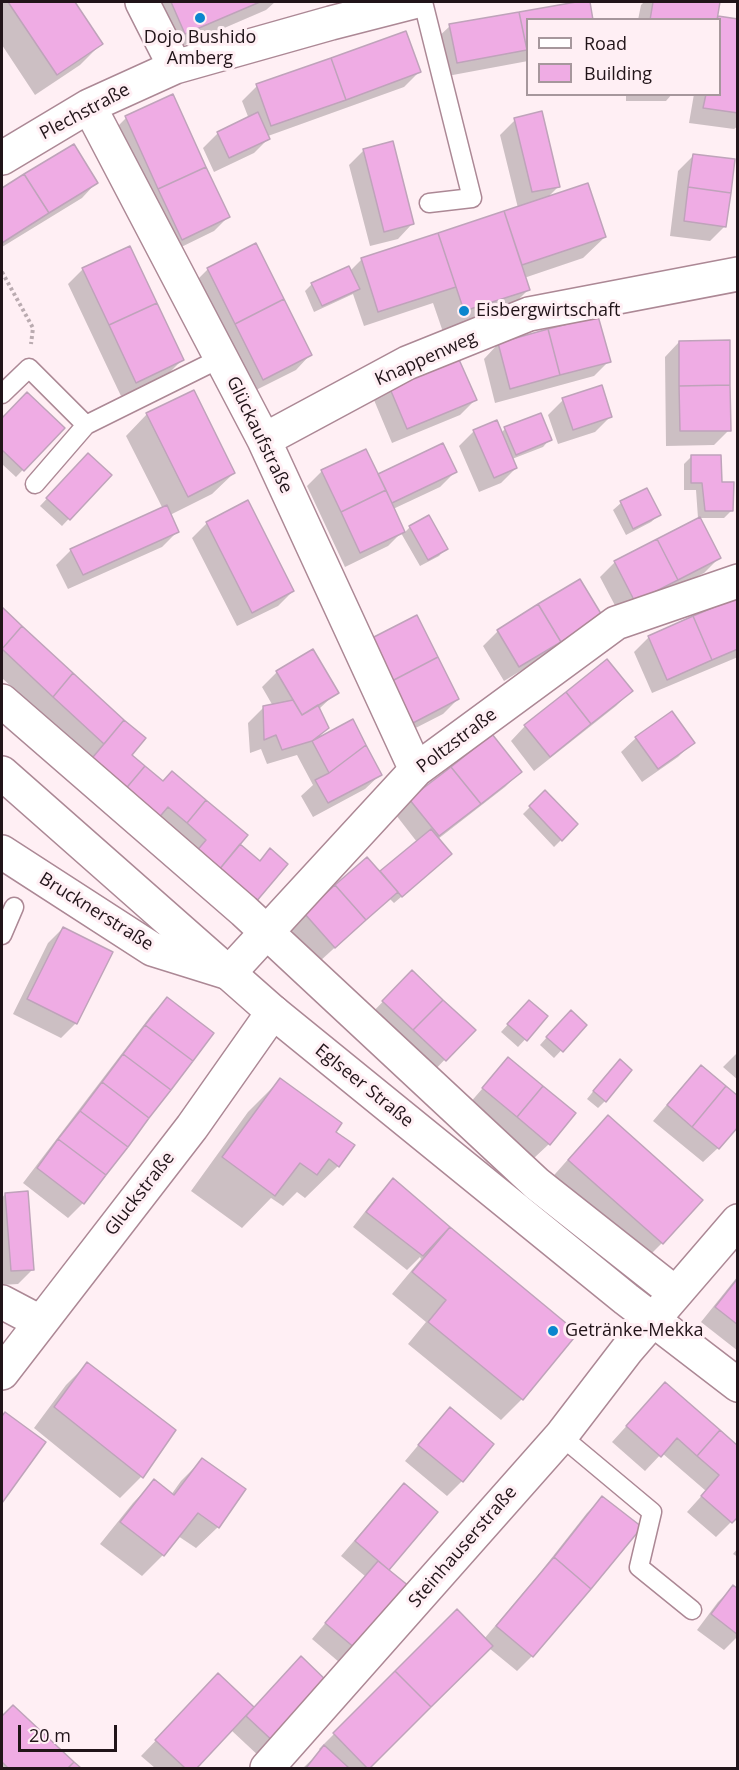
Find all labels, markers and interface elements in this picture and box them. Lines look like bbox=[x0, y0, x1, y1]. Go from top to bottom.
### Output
marker: Dojo Bushido Amberg bbox=[193, 11, 207, 25]
legend bbox=[526, 18, 721, 96]
place label: Dojo Bushido Amberg bbox=[144, 27, 256, 70]
text: Road bbox=[584, 31, 627, 55]
text: Building bbox=[584, 61, 652, 85]
street label: Plechstraße bbox=[36, 79, 134, 145]
place label: Eisbergwirtschaft bbox=[476, 300, 620, 322]
marker: Eisbergwirtschaft bbox=[457, 304, 471, 318]
street label: Knappenweg bbox=[372, 327, 480, 391]
street label: Glückaufstraße bbox=[221, 373, 297, 497]
street label: Poltzstraße bbox=[413, 704, 501, 778]
street label: Brucknerstraße bbox=[35, 868, 157, 956]
street label: Eglseer Straße bbox=[311, 1040, 417, 1132]
street label: Gluckstraße bbox=[101, 1148, 179, 1240]
place label: Getränke-Mekka bbox=[565, 1320, 704, 1342]
marker: Getränke-Mekka bbox=[546, 1324, 560, 1338]
street label: Steinhauserstraße bbox=[404, 1482, 522, 1612]
scale bar bbox=[21, 1713, 120, 1751]
text: 20 m bbox=[29, 1723, 71, 1747]

